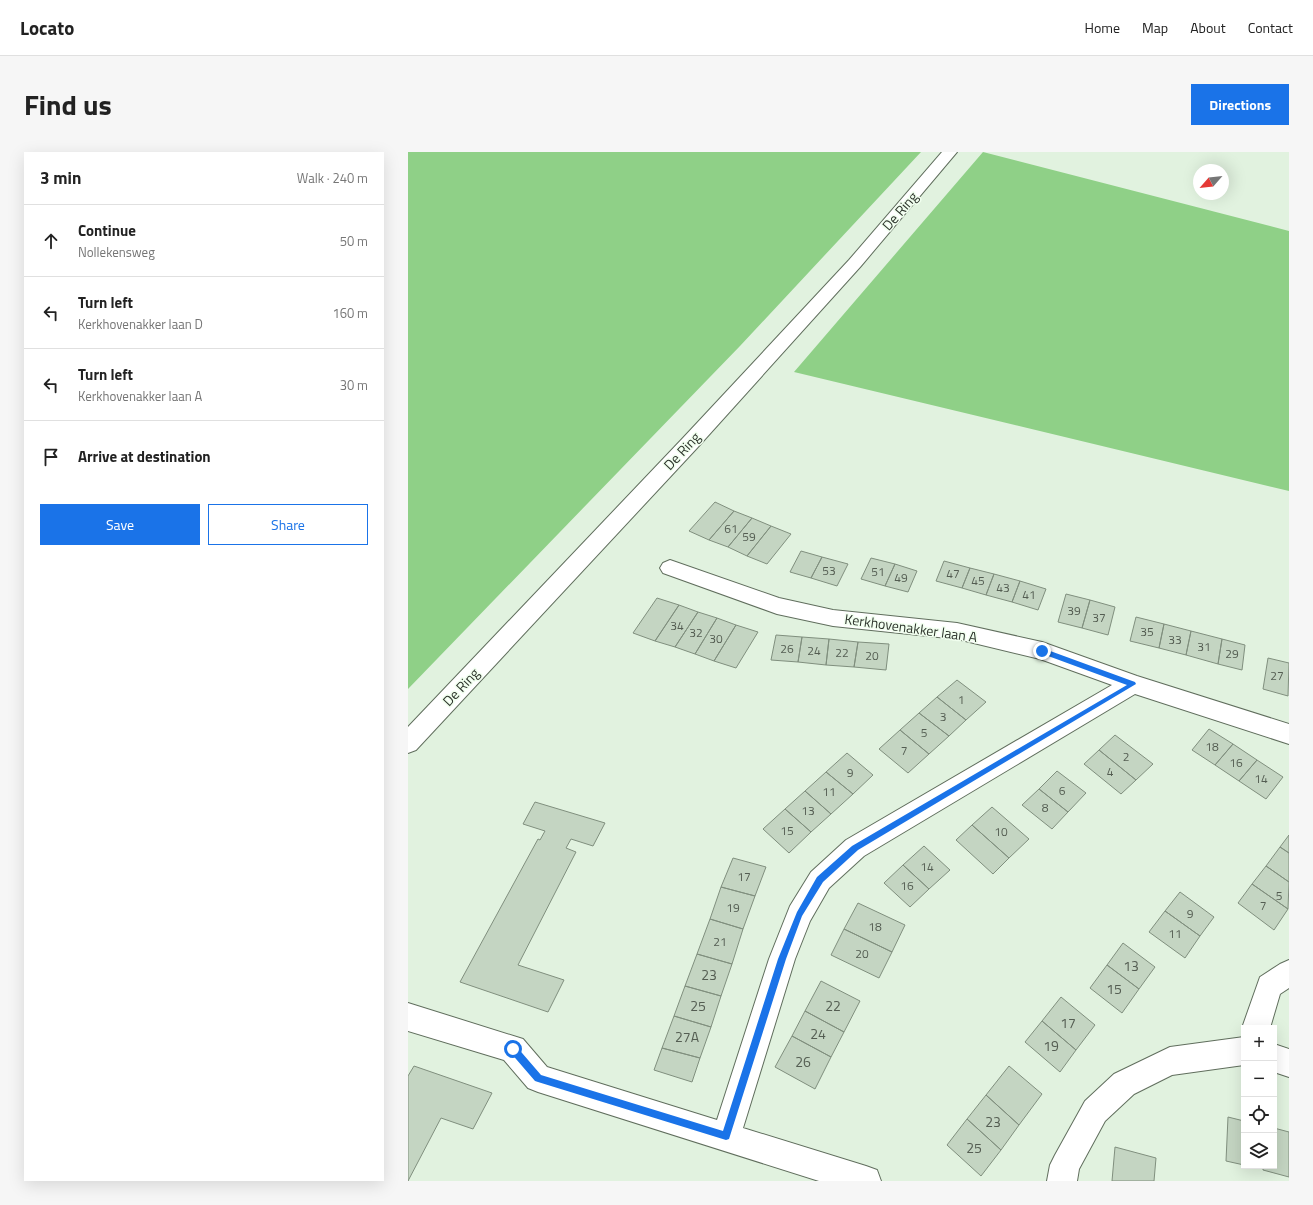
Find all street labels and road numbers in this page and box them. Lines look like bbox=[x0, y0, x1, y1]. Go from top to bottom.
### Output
street label: De Ring bbox=[877, 187, 923, 235]
street label: De Ring bbox=[658, 427, 705, 474]
street label: Kerkhovenakker laan A bbox=[843, 608, 979, 647]
street label: De Ring bbox=[437, 663, 484, 710]

